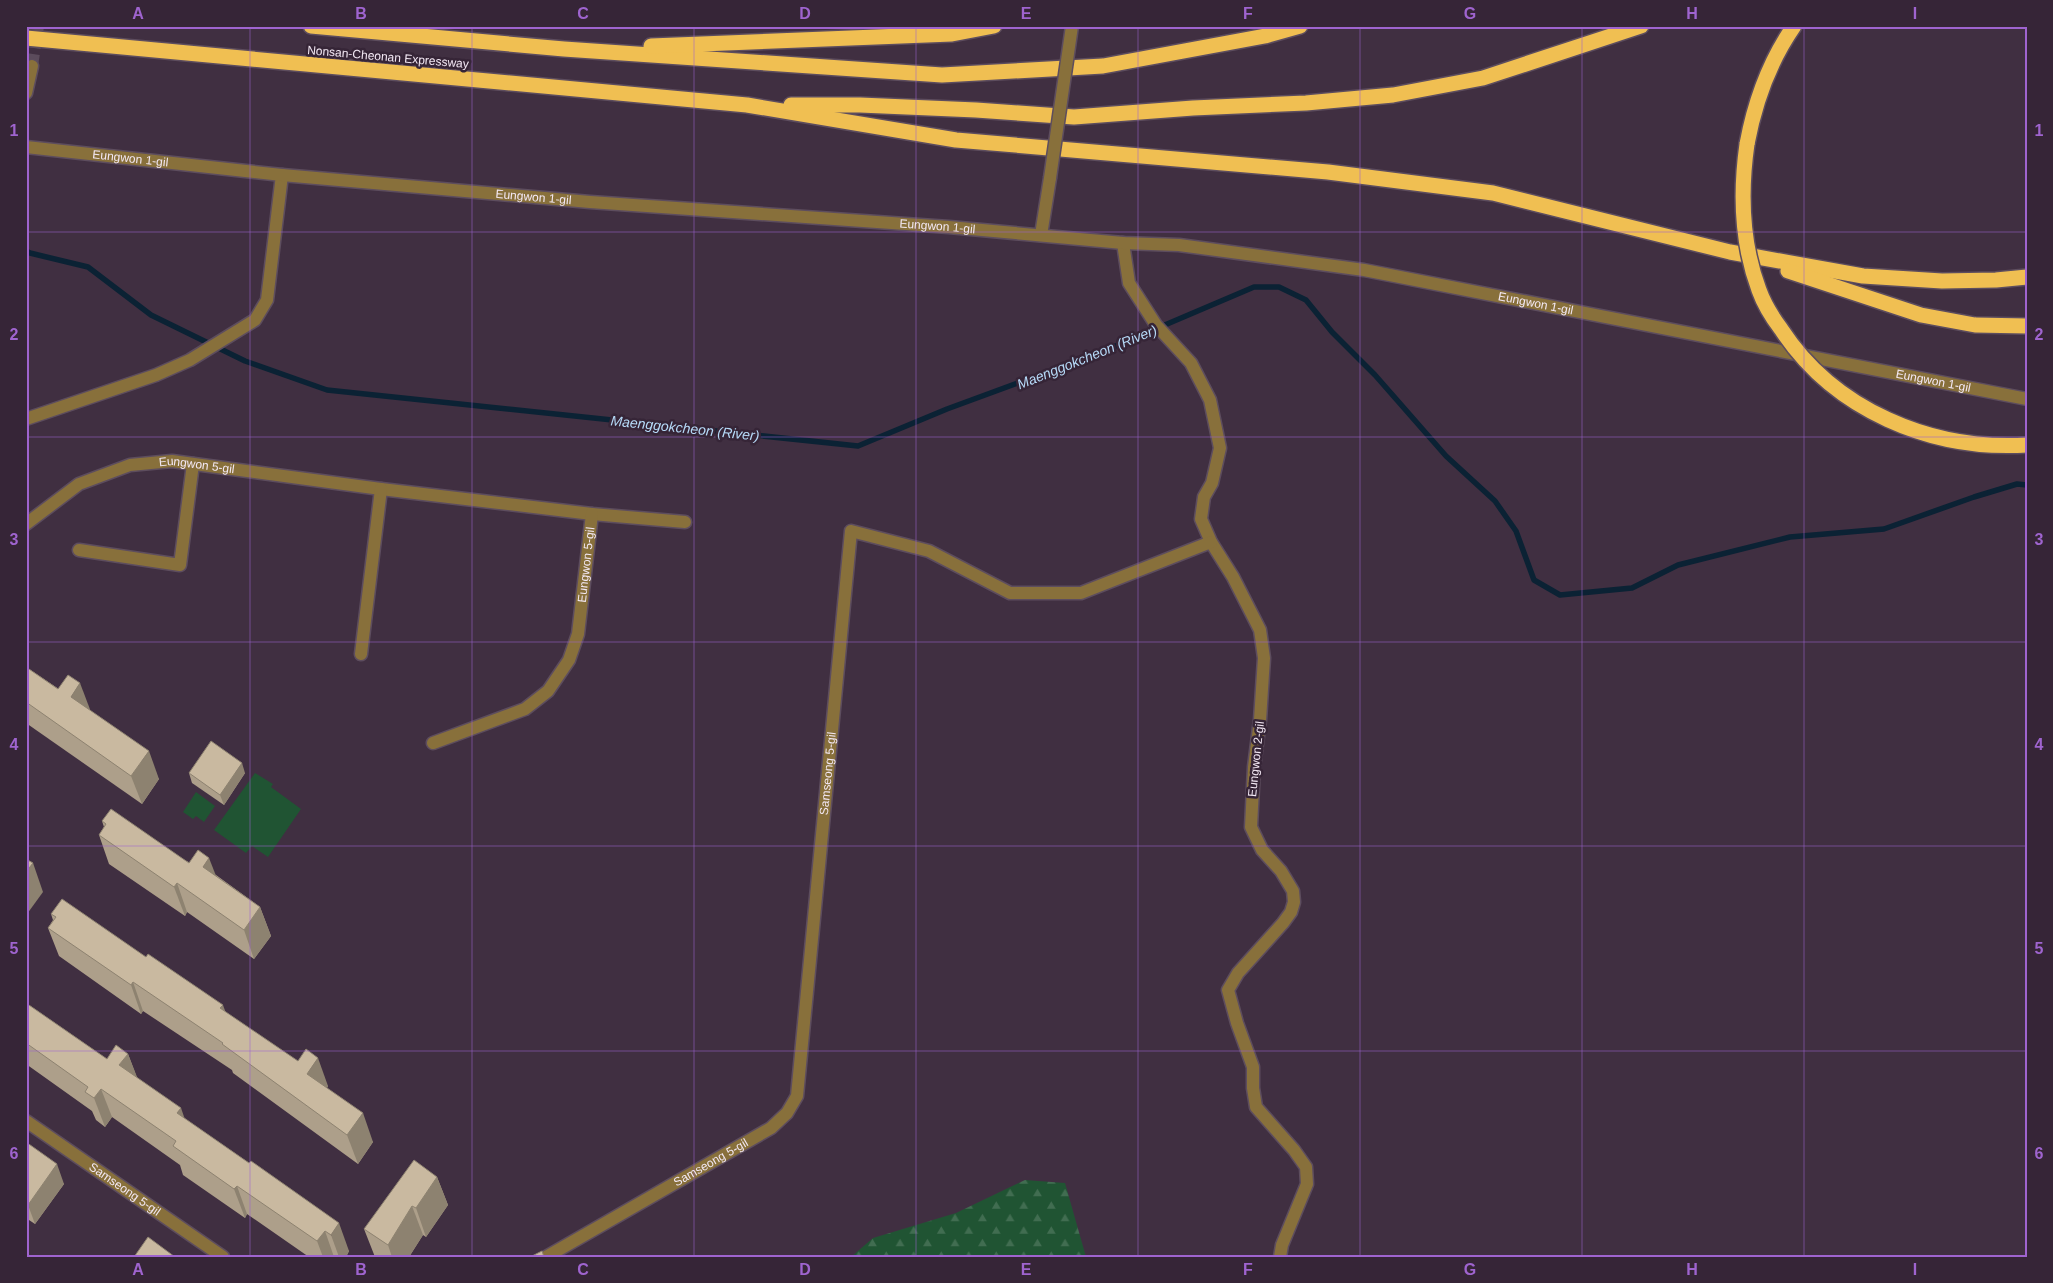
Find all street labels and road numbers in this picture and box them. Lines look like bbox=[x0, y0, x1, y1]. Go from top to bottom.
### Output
street label: Nonsan-Cheonan Expressway bbox=[307, 43, 469, 71]
street label: Eungwon 1-gil bbox=[92, 147, 169, 170]
street label: Eungwon 1-gil bbox=[495, 187, 572, 207]
street label: Eungwon 1-gil bbox=[899, 217, 976, 236]
street label: Eungwon 1-gil bbox=[1497, 289, 1574, 318]
street label: Eungwon 1-gil bbox=[1895, 367, 1972, 395]
street label: Eungwon 5-gil bbox=[158, 454, 235, 476]
street label: Eungwon 5-gil bbox=[575, 526, 597, 603]
street label: Eungwon 2-gil bbox=[1245, 720, 1267, 798]
street label: Samseong 5-gil bbox=[817, 731, 839, 816]
street label: Samseong 5-gil bbox=[671, 1136, 751, 1189]
street label: Samseong 5-gil bbox=[86, 1160, 163, 1219]

